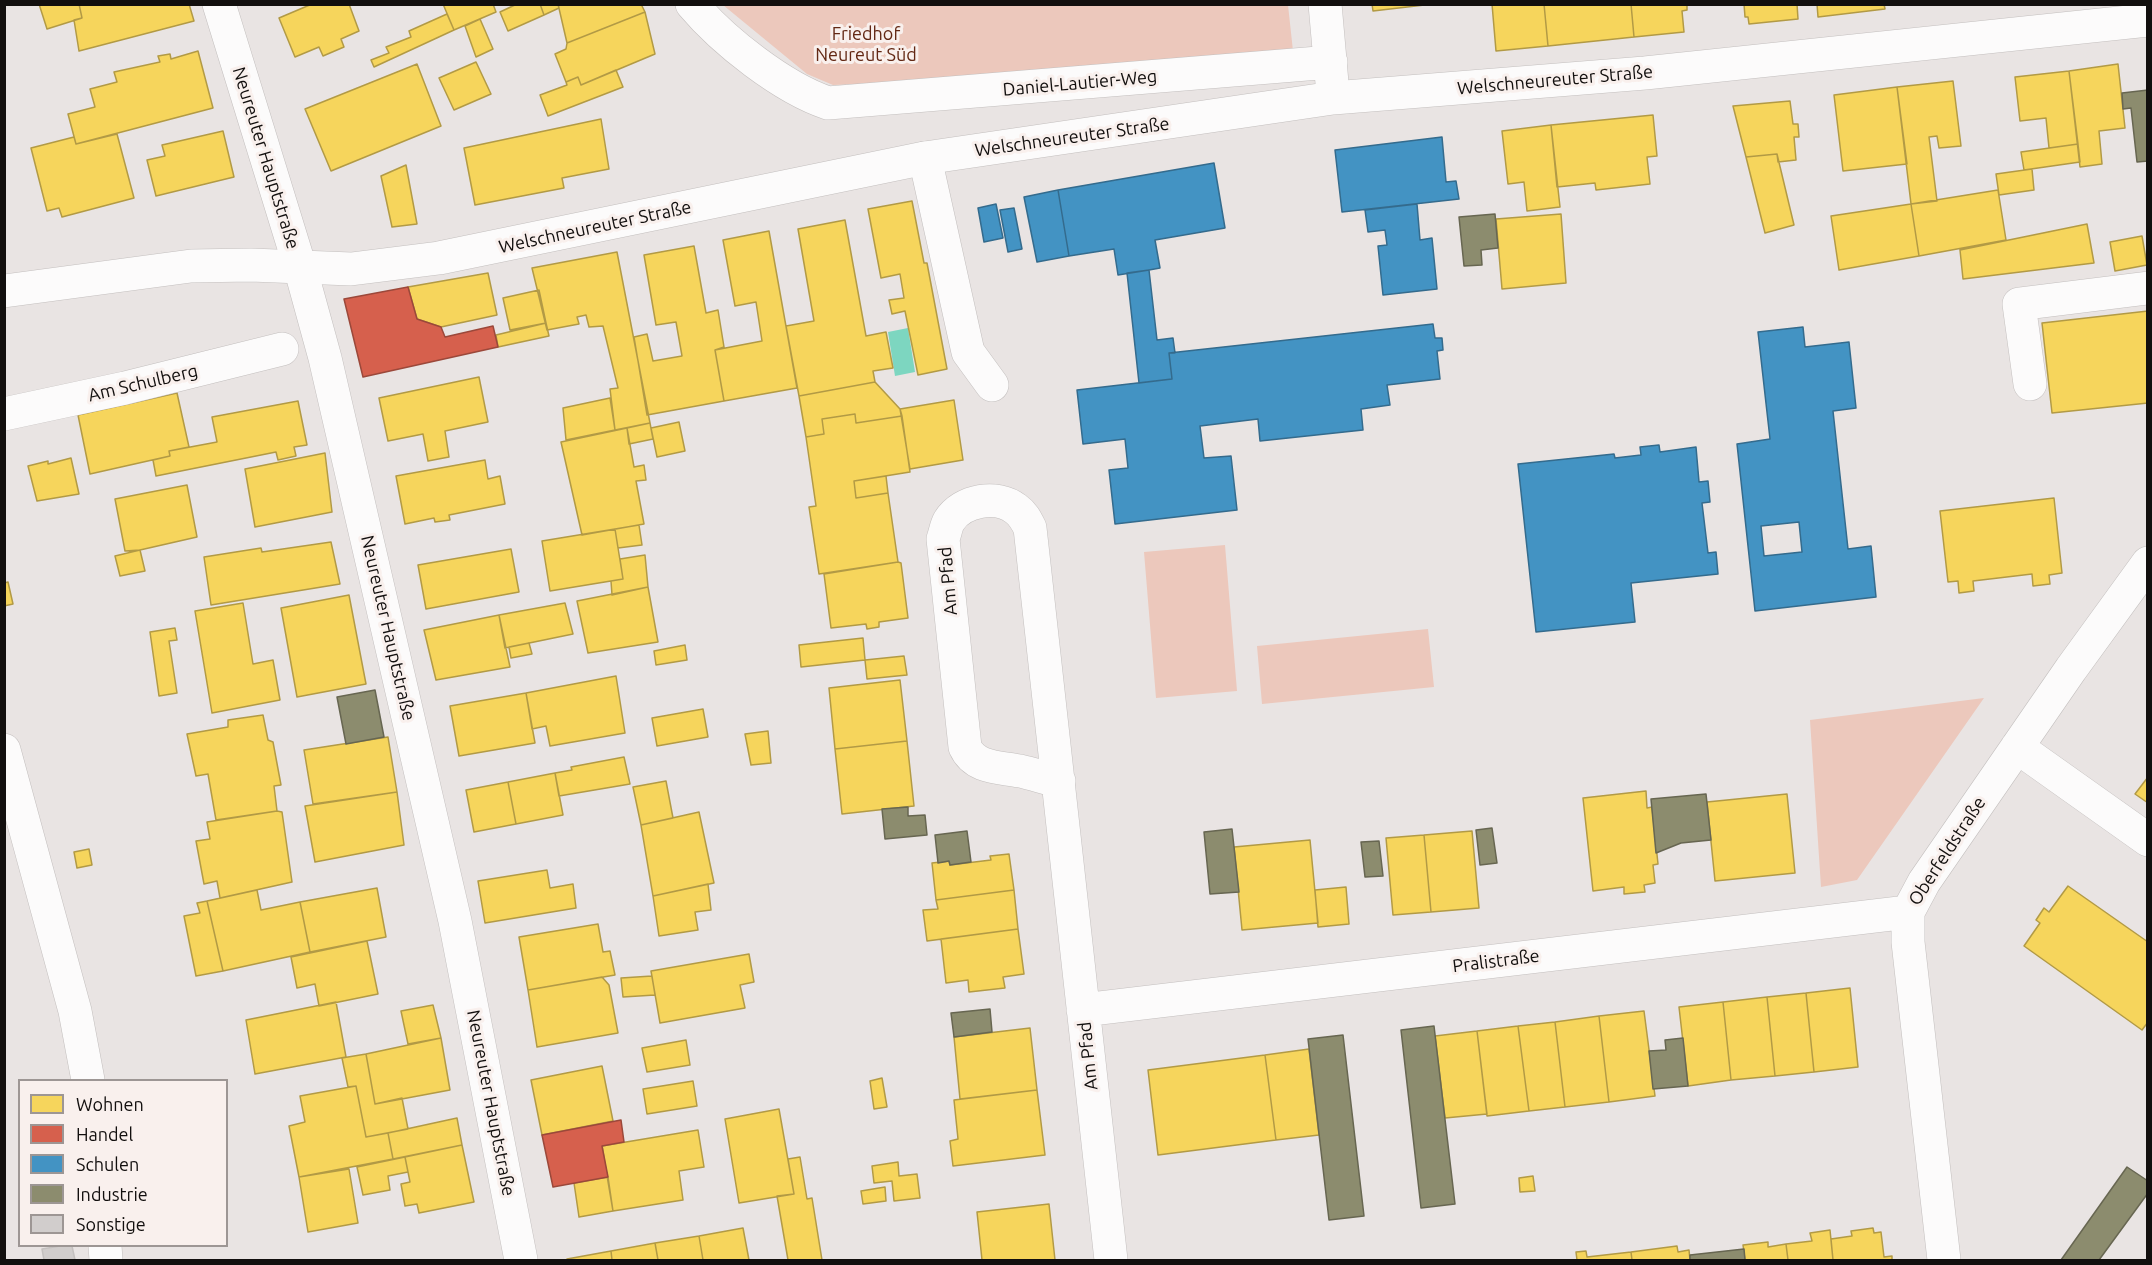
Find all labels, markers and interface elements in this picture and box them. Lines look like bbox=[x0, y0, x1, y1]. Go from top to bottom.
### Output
park label: Friedhof Neureut Süd bbox=[815, 23, 917, 66]
street label: Welschneureuter Straße bbox=[1456, 61, 1654, 99]
street label: Neureuter Hauptstraße bbox=[228, 64, 304, 252]
street label: Daniel-Lautier-Weg bbox=[1002, 65, 1158, 101]
street label: Welschneureuter Straße bbox=[973, 113, 1171, 161]
street label: Welschneureuter Straße bbox=[497, 196, 693, 258]
street label: Am Schulberg bbox=[86, 360, 200, 406]
street label: Neureuter Hauptstraße bbox=[356, 533, 420, 723]
street label: Am Pfad bbox=[934, 546, 962, 616]
street label: Oberfeldstraße bbox=[1904, 793, 1990, 909]
street label: Pralistraße bbox=[1451, 945, 1541, 977]
street label: Neureuter Hauptstraße bbox=[462, 1008, 520, 1198]
street label: Am Pfad bbox=[1074, 1021, 1102, 1091]
legend bbox=[18, 1079, 228, 1247]
text: Wohnen bbox=[76, 1094, 144, 1114]
text: Handel bbox=[76, 1124, 133, 1144]
text: Schulen bbox=[76, 1154, 139, 1174]
text: Industrie bbox=[76, 1184, 148, 1204]
text: Sonstige bbox=[76, 1214, 146, 1234]

